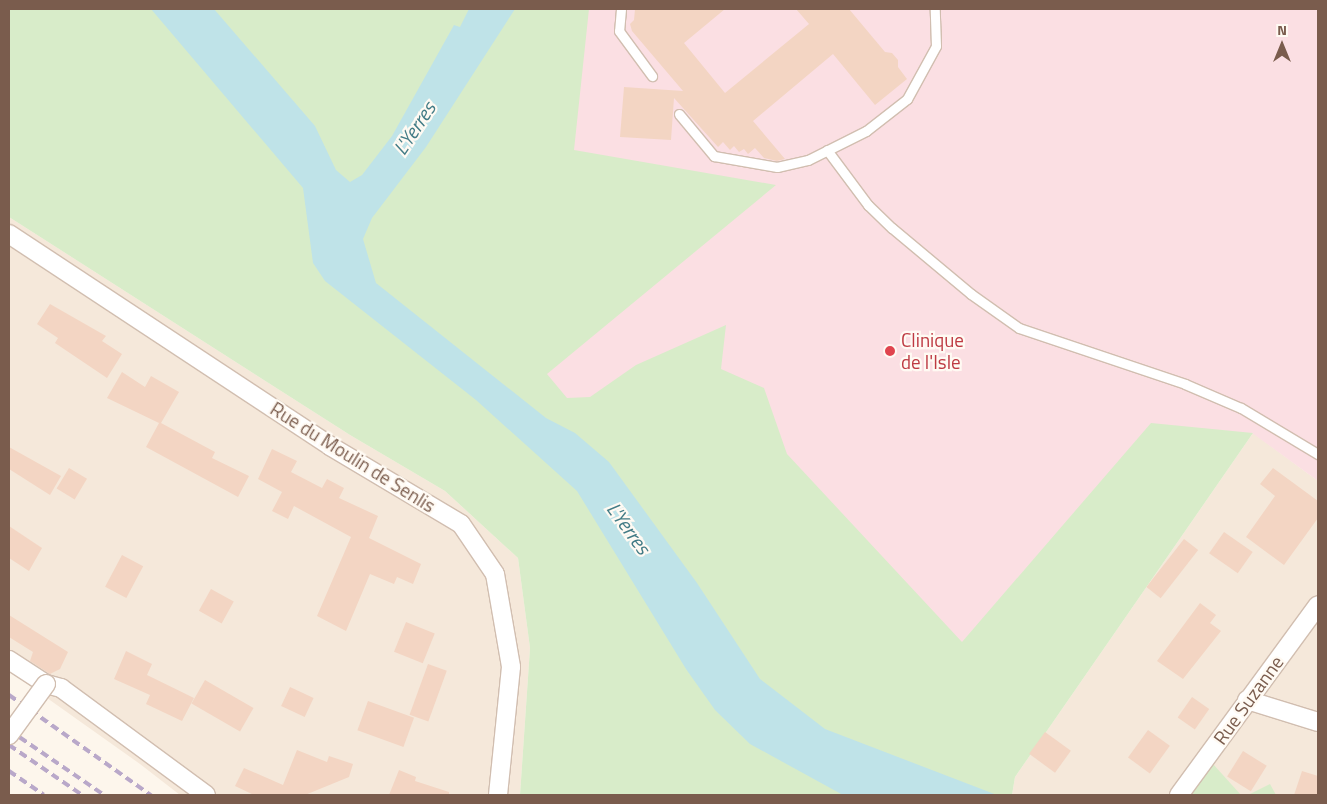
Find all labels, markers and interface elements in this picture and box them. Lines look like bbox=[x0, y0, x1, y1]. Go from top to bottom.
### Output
text: N bbox=[1277, 19, 1287, 40]
north arrow bbox=[1257, 20, 1307, 70]
water label: L'Yerres bbox=[388, 97, 440, 159]
place label: Clinique de l'Isle bbox=[901, 329, 964, 373]
marker: Clinique de l'Isle bbox=[883, 344, 897, 358]
street label: Rue du Moulin de Senlis bbox=[266, 397, 440, 517]
water label: L'Yerres bbox=[602, 497, 656, 559]
street label: Rue Suzanne bbox=[1208, 651, 1288, 749]

